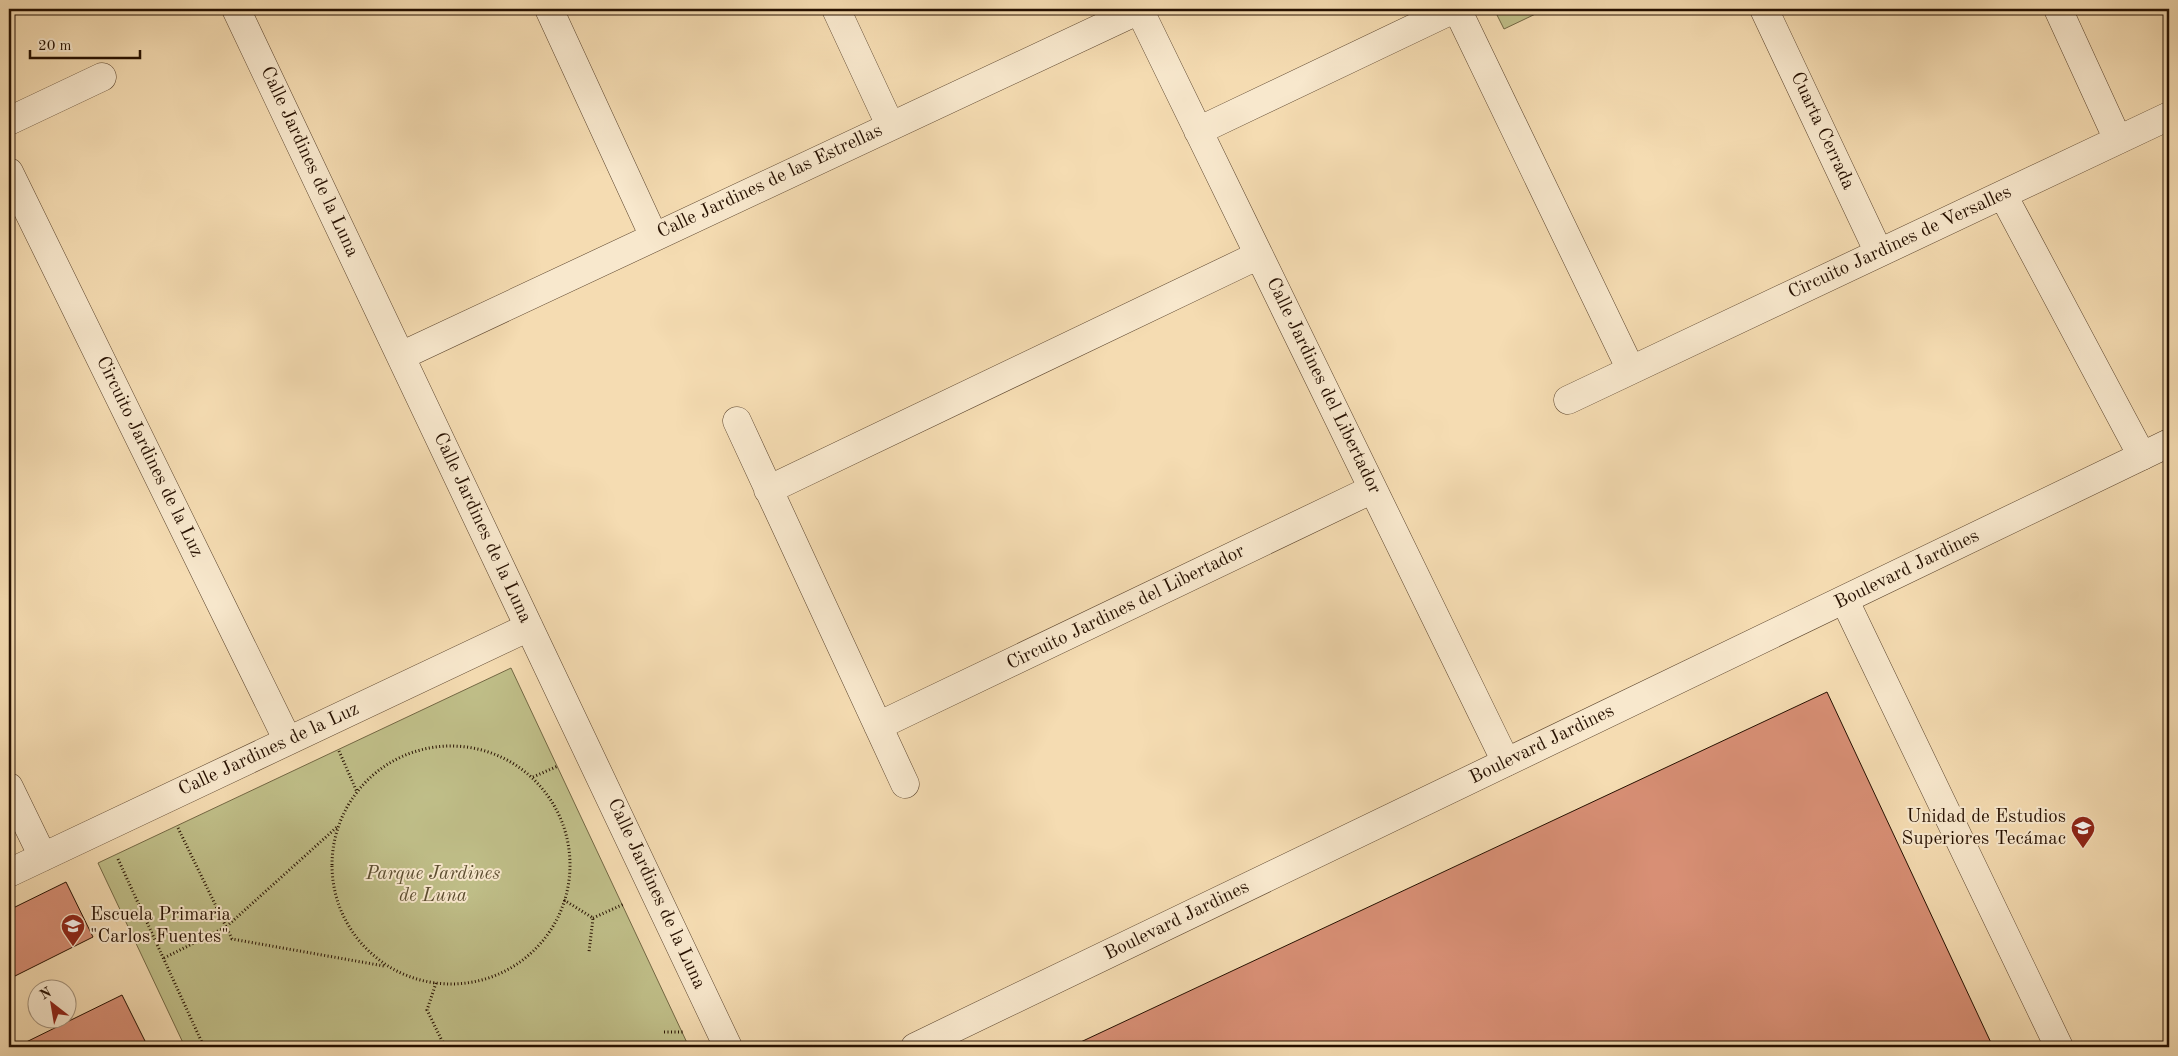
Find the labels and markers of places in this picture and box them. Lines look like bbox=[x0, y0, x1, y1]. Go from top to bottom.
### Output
place label: Unidad de Estudios Superiores Tecámac bbox=[1902, 808, 2066, 849]
school or university icon: Unidad de Estudios Superiores Tecámac bbox=[2070, 815, 2096, 849]
place label: Escuela Primaria "Carlos Fuentes" bbox=[90, 906, 232, 947]
school or university icon: Escuela Primaria "Carlos Fuentes" bbox=[60, 913, 86, 947]

